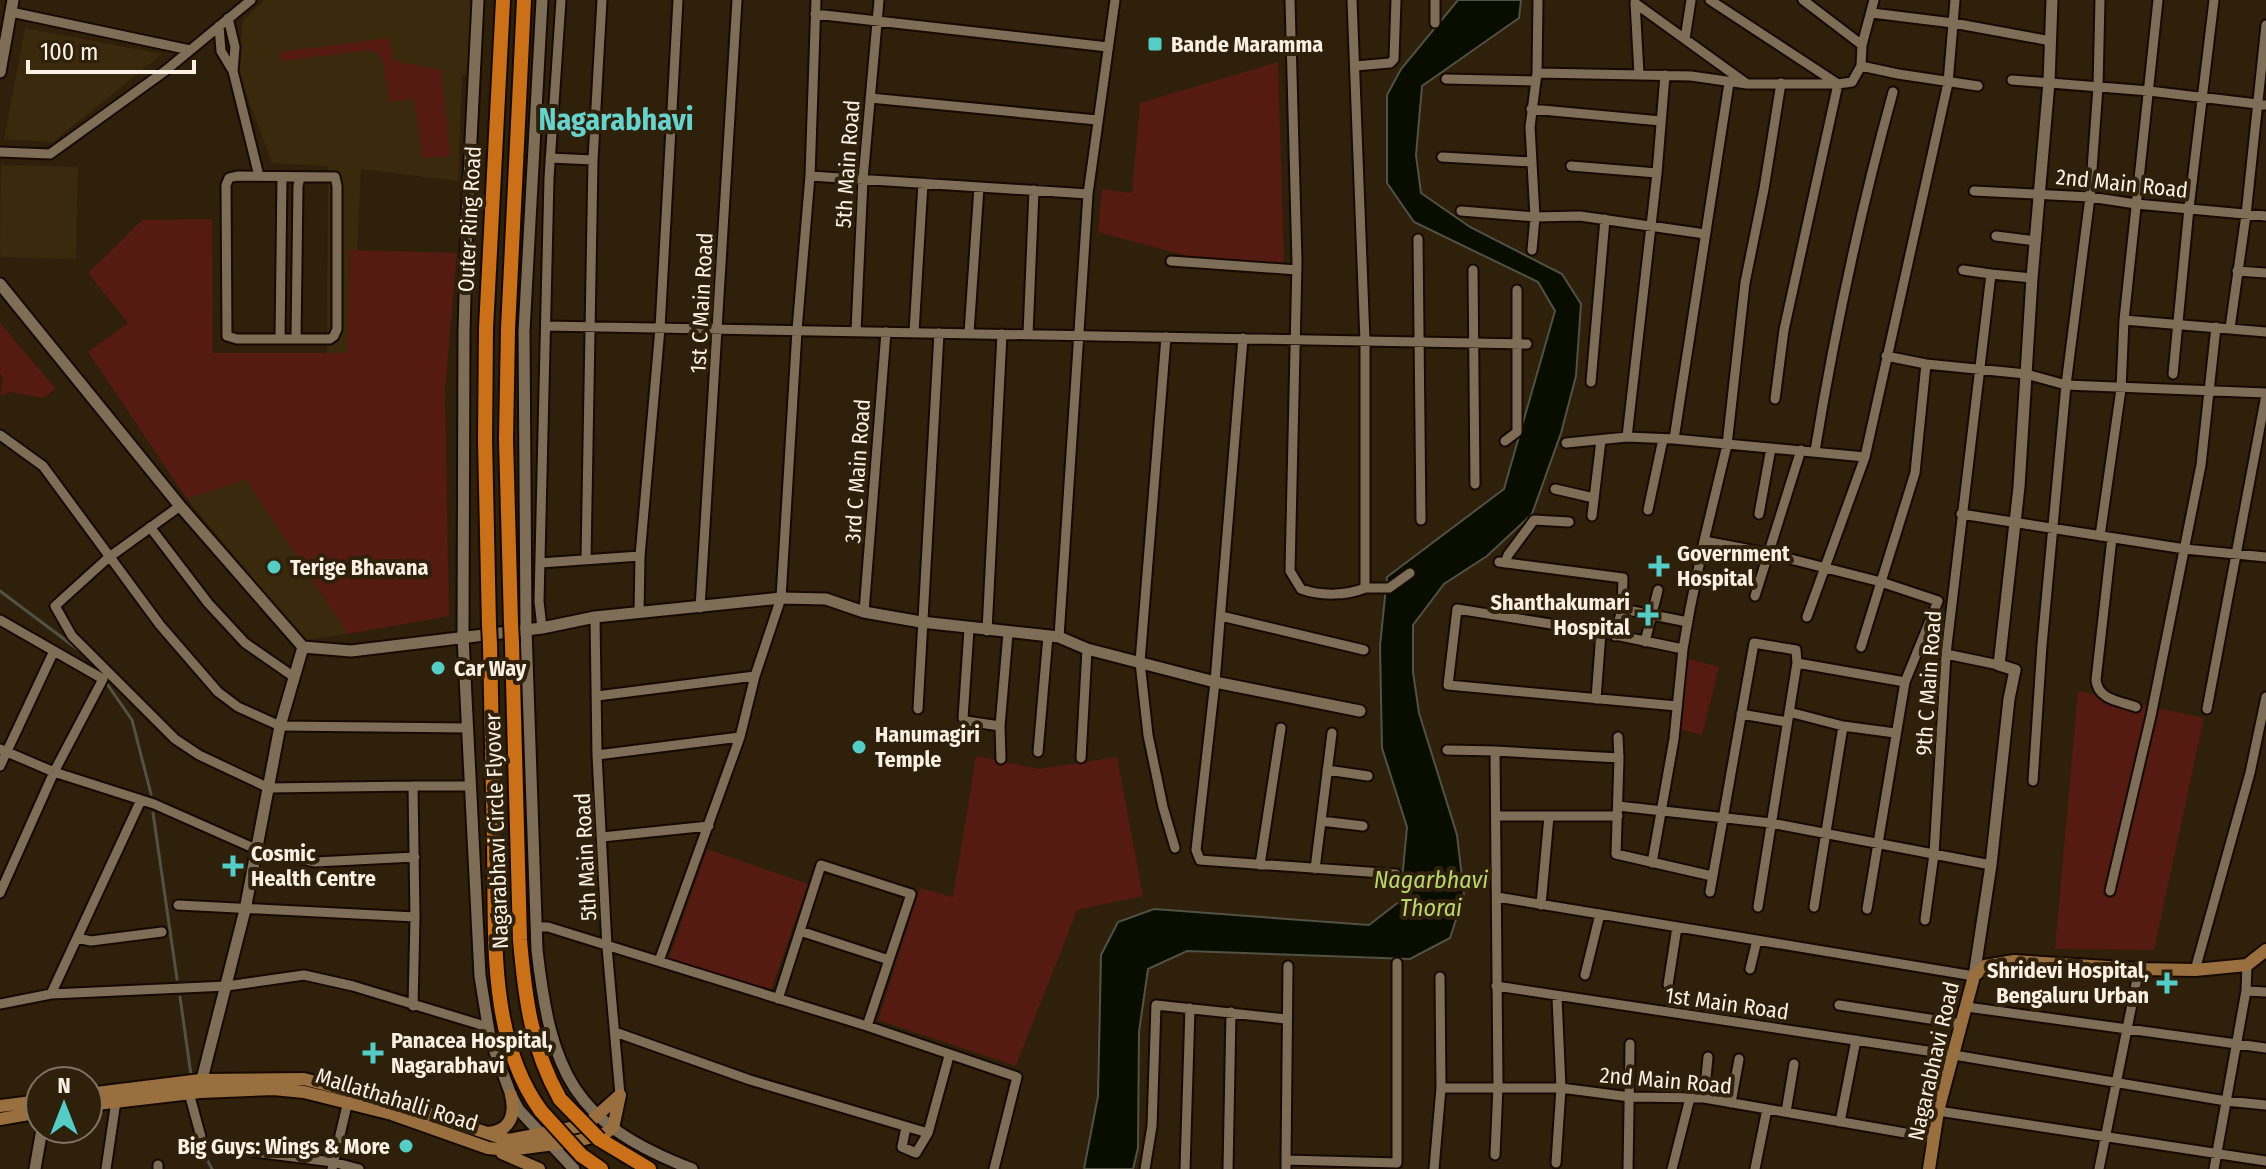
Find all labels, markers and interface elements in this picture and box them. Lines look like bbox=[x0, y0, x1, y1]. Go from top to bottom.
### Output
scale bar bbox=[28, 24, 194, 74]
place label: Bande Maramma bbox=[1171, 31, 1323, 58]
marker: Bande Maramma bbox=[1146, 35, 1164, 53]
text: 100 m bbox=[40, 38, 98, 66]
street label: 5th Main Road bbox=[830, 99, 865, 229]
district label: Nagarabhavi bbox=[538, 102, 694, 138]
street label: Outer Ring Road bbox=[452, 145, 487, 293]
street label: 2nd Main Road bbox=[2055, 163, 2189, 204]
street label: 1st C Main Road bbox=[684, 232, 719, 374]
street label: 3rd C Main Road bbox=[839, 398, 876, 544]
place label: Government Hospital bbox=[1677, 540, 1790, 592]
place label: Terige Bhavana bbox=[290, 554, 428, 581]
marker: Government Hospital bbox=[1648, 555, 1670, 577]
marker: Terige Bhavana bbox=[265, 558, 283, 576]
place label: Shanthakumari Hospital bbox=[1490, 589, 1631, 641]
marker: Shanthakumari Hospital bbox=[1637, 604, 1659, 626]
street label: 9th C Main Road bbox=[1910, 610, 1947, 756]
place label: Car Way bbox=[454, 655, 527, 682]
marker: Car Way bbox=[429, 659, 447, 677]
street label: Nagarabhavi Circle Flyover bbox=[479, 712, 514, 949]
place label: Hanumagiri Temple bbox=[875, 721, 980, 773]
marker: Hanumagiri Temple bbox=[850, 738, 868, 756]
street label: 5th Main Road bbox=[569, 792, 602, 922]
place label: Cosmic Health Centre bbox=[251, 840, 376, 892]
marker: Cosmic Health Centre bbox=[222, 855, 244, 877]
water label: Nagarbhavi Thorai bbox=[1374, 866, 1488, 922]
place label: Shridevi Hospital, Bengaluru Urban bbox=[1987, 957, 2149, 1009]
marker: Shridevi Hospital, Bengaluru Urban bbox=[2156, 972, 2178, 994]
street label: Nagarabhavi Road bbox=[1902, 979, 1965, 1143]
street label: 1st Main Road bbox=[1663, 981, 1791, 1026]
place label: Panacea Hospital, Nagarabhavi bbox=[391, 1027, 553, 1079]
marker: Panacea Hospital, Nagarabhavi bbox=[362, 1042, 384, 1064]
street label: 2nd Main Road bbox=[1599, 1061, 1733, 1100]
street label: Mallathahalli Road bbox=[313, 1062, 481, 1137]
north arrow bbox=[24, 1065, 104, 1145]
text: N bbox=[57, 1072, 71, 1099]
place label: Big Guys: Wings & More bbox=[177, 1133, 390, 1160]
marker: Big Guys: Wings & More bbox=[397, 1137, 415, 1155]

